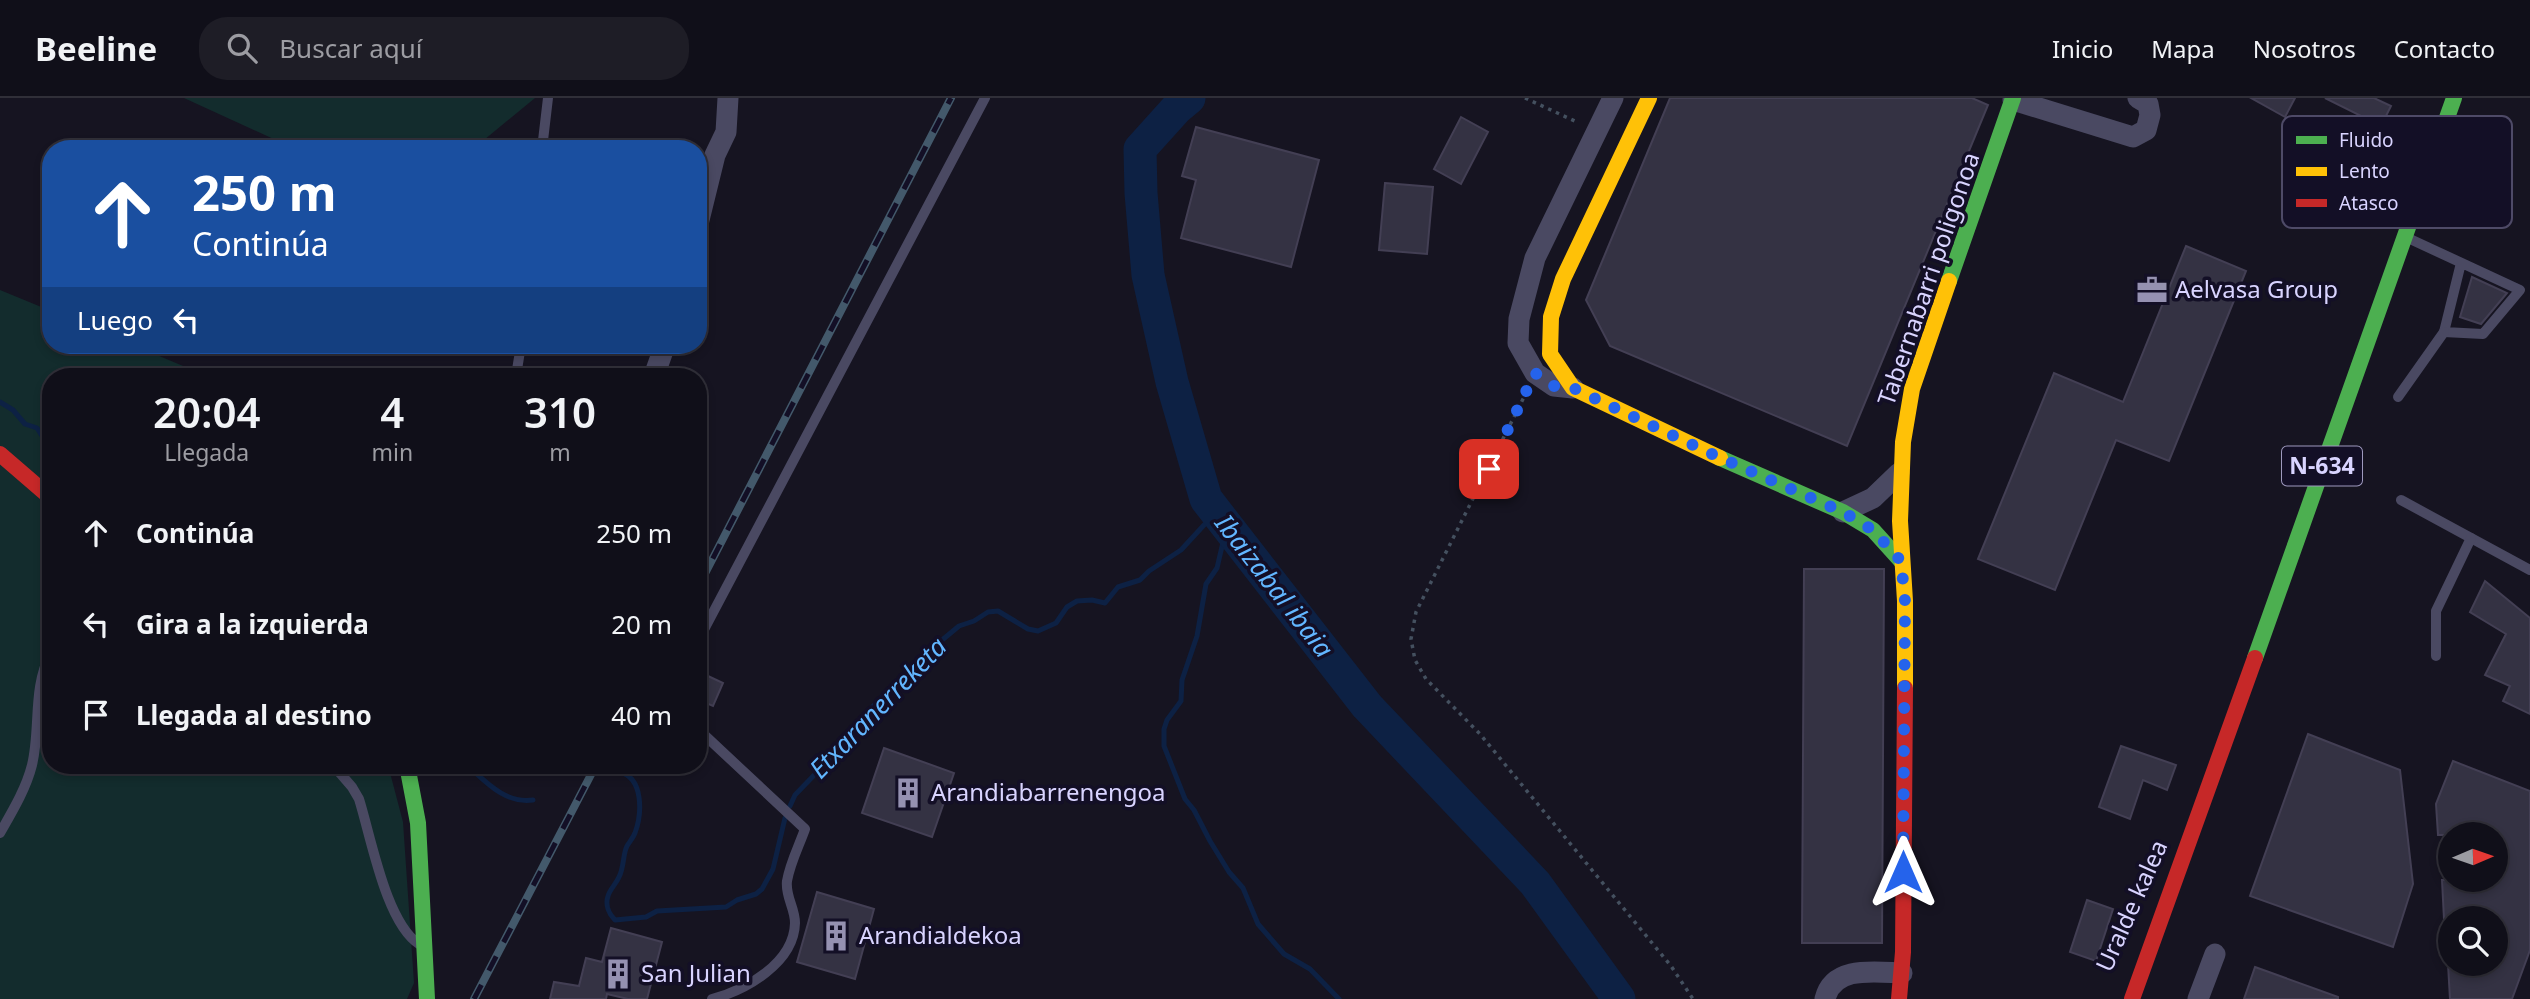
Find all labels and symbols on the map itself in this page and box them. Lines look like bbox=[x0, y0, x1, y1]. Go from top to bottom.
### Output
legend bbox=[2282, 116, 2512, 228]
text: Fluido bbox=[2339, 127, 2394, 153]
street label: Tabernabarri poligonoa bbox=[1869, 148, 1986, 409]
text: Lento bbox=[2339, 158, 2390, 184]
text: Atasco bbox=[2339, 190, 2398, 216]
place label: Aelvasa Group bbox=[2175, 272, 2338, 305]
office icon: Aelvasa Group bbox=[2135, 273, 2169, 307]
pin bbox=[1459, 439, 1519, 499]
road number: N-634 bbox=[2282, 446, 2362, 486]
water label: Ibaizabal ibaia bbox=[1207, 506, 1342, 665]
water label: Etxaranerreketa bbox=[800, 629, 954, 786]
place label: Arandiabarrenengoa bbox=[931, 775, 1166, 808]
building icon: Arandiabarrenengoa bbox=[891, 776, 925, 810]
north arrow bbox=[2438, 822, 2508, 892]
street label: Uralde kalea bbox=[2087, 834, 2174, 976]
position arrow bbox=[1866, 835, 1940, 909]
place label: Arandialdekoa bbox=[859, 918, 1022, 951]
building icon: Arandialdekoa bbox=[819, 919, 853, 953]
place label: San Julian bbox=[641, 956, 751, 989]
building icon: San Julian bbox=[601, 957, 635, 991]

